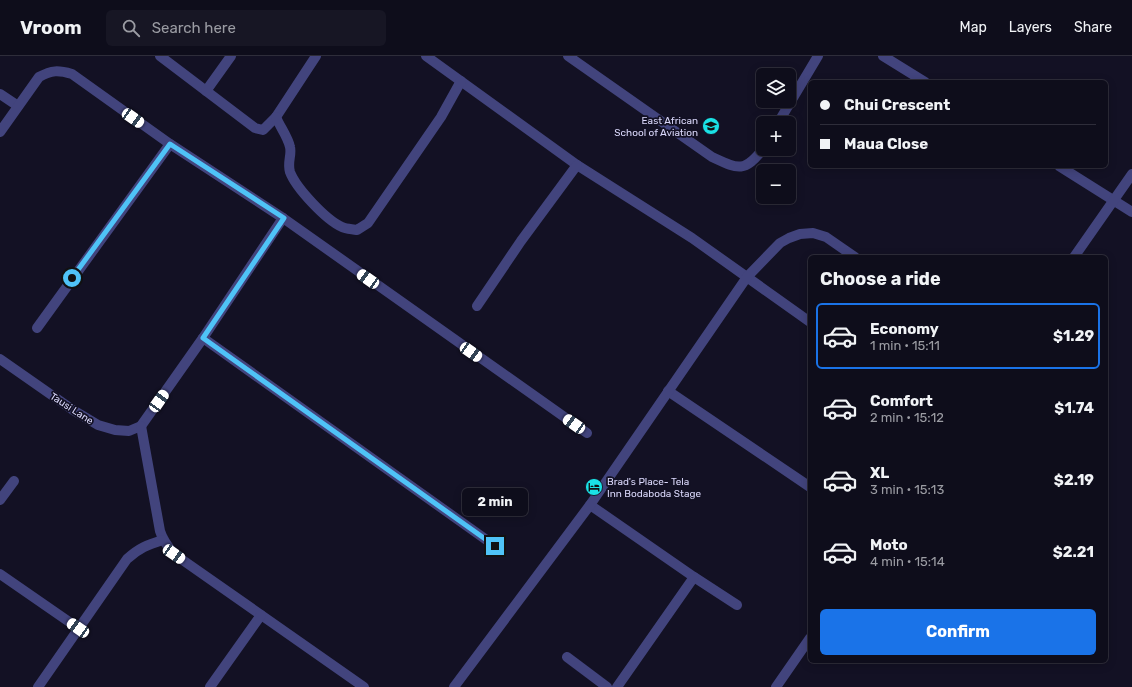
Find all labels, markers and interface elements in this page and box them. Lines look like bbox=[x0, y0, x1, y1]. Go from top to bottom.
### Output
search box bbox=[106, 10, 386, 46]
text: Vroom bbox=[20, 16, 82, 39]
icon: search bbox=[120, 17, 142, 39]
text: Search here bbox=[152, 19, 236, 37]
text: Map bbox=[960, 19, 987, 36]
text: Layers bbox=[1009, 19, 1052, 36]
text: Share bbox=[1074, 19, 1112, 36]
map controls bbox=[756, 68, 796, 204]
button: layers bbox=[756, 68, 796, 108]
text: Chui Crescent bbox=[844, 96, 950, 114]
car bbox=[120, 106, 146, 130]
place label: East African School of Aviation bbox=[614, 115, 698, 139]
school or university icon: East African School of Aviation bbox=[701, 116, 721, 136]
button: + bbox=[756, 116, 796, 156]
text: Maua Close bbox=[844, 135, 928, 153]
button: − bbox=[756, 164, 796, 204]
car bbox=[355, 267, 381, 291]
text: Choose a ride bbox=[820, 268, 941, 290]
route start bbox=[63, 269, 81, 287]
icon: car bbox=[822, 318, 858, 354]
text: Economy bbox=[870, 320, 939, 338]
text: $1.29 bbox=[1053, 327, 1094, 345]
text: 1 min · 15:11 bbox=[870, 338, 940, 353]
car bbox=[458, 340, 484, 364]
car bbox=[147, 388, 171, 414]
street label: Tausi Lane bbox=[48, 390, 96, 427]
icon: car bbox=[822, 390, 858, 426]
text: Comfort bbox=[870, 392, 933, 410]
text: $1.74 bbox=[1054, 399, 1094, 417]
text: 2 min · 15:12 bbox=[870, 410, 944, 425]
car bbox=[561, 412, 587, 436]
icon: car bbox=[822, 462, 858, 498]
text: XL bbox=[870, 464, 889, 482]
text: $2.19 bbox=[1054, 471, 1094, 489]
place label: Brad's Place- Tela Inn Bodaboda Stage bbox=[607, 476, 701, 500]
hotel icon: Brad's Place- Tela Inn Bodaboda Stage bbox=[584, 477, 604, 497]
text: 3 min · 15:13 bbox=[870, 482, 944, 497]
callout: 2 min bbox=[462, 488, 528, 516]
text: 2 min bbox=[477, 494, 513, 509]
icon: car bbox=[822, 534, 858, 570]
text: Moto bbox=[870, 536, 908, 554]
route end bbox=[486, 537, 504, 555]
car bbox=[161, 542, 187, 566]
text: $2.21 bbox=[1053, 543, 1094, 561]
text: 4 min · 15:14 bbox=[870, 554, 945, 569]
button: Confirm bbox=[820, 609, 1096, 655]
car bbox=[65, 616, 91, 640]

